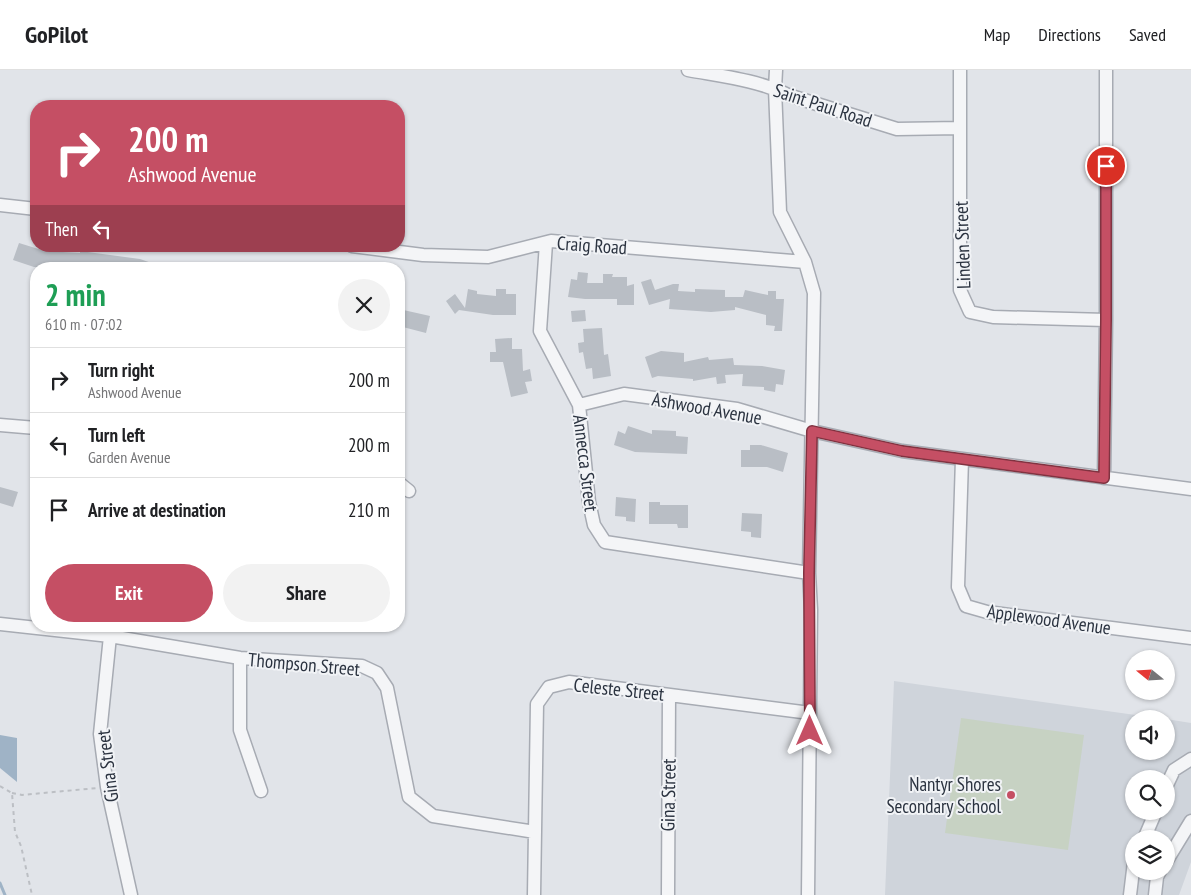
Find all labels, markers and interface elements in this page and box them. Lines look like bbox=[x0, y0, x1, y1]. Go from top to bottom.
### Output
text: GoPilot bbox=[25, 19, 88, 50]
text: Map bbox=[984, 23, 1010, 46]
text: Directions bbox=[1038, 23, 1101, 46]
text: Saved bbox=[1129, 23, 1166, 46]
street label: Saint Paul Road bbox=[771, 78, 875, 132]
text: 200 m bbox=[128, 116, 209, 162]
icon: right bbox=[45, 120, 110, 185]
pin bbox=[1085, 145, 1127, 187]
icon: arrive bbox=[1092, 152, 1120, 180]
text: Ashwood Avenue bbox=[128, 160, 257, 188]
street label: Linden Street bbox=[948, 200, 976, 289]
icon: left bbox=[88, 215, 116, 243]
text: Then bbox=[45, 217, 78, 241]
street label: Craig Road bbox=[556, 231, 628, 259]
text: 2 min bbox=[45, 275, 106, 314]
button: close bbox=[338, 279, 390, 331]
text: 610 m · 07:02 bbox=[45, 314, 123, 334]
text: Turn right bbox=[88, 358, 154, 382]
icon: right bbox=[45, 366, 73, 394]
text: 200 m bbox=[348, 368, 390, 392]
text: Ashwood Avenue bbox=[88, 382, 182, 402]
street label: Ashwood Avenue bbox=[650, 387, 764, 429]
street label: Annecca Street bbox=[568, 413, 604, 514]
text: Turn left bbox=[88, 423, 145, 447]
icon: left bbox=[45, 431, 73, 459]
text: 200 m bbox=[348, 433, 390, 457]
text: Garden Avenue bbox=[88, 447, 171, 467]
icon: arrive bbox=[45, 496, 73, 524]
text: Arrive at destination bbox=[88, 498, 226, 522]
text: 210 m bbox=[348, 498, 390, 522]
button: Exit bbox=[45, 564, 213, 622]
button: Share bbox=[223, 564, 390, 622]
street label: Applewood Avenue bbox=[985, 598, 1113, 640]
street label: Thompson Street bbox=[247, 647, 362, 681]
north arrow bbox=[1125, 650, 1175, 700]
map controls bbox=[1125, 650, 1175, 880]
street label: Celeste Street bbox=[572, 672, 666, 706]
position arrow bbox=[783, 704, 835, 756]
button: sound bbox=[1125, 710, 1175, 760]
street label: Gina Street bbox=[91, 728, 123, 804]
street label: Gina Street bbox=[655, 758, 681, 832]
button: search bbox=[1125, 770, 1175, 820]
place label: Nantyr Shores Secondary School bbox=[886, 772, 1002, 818]
marker: Nantyr Shores Secondary School bbox=[1005, 789, 1017, 801]
button: layers bbox=[1125, 830, 1175, 880]

